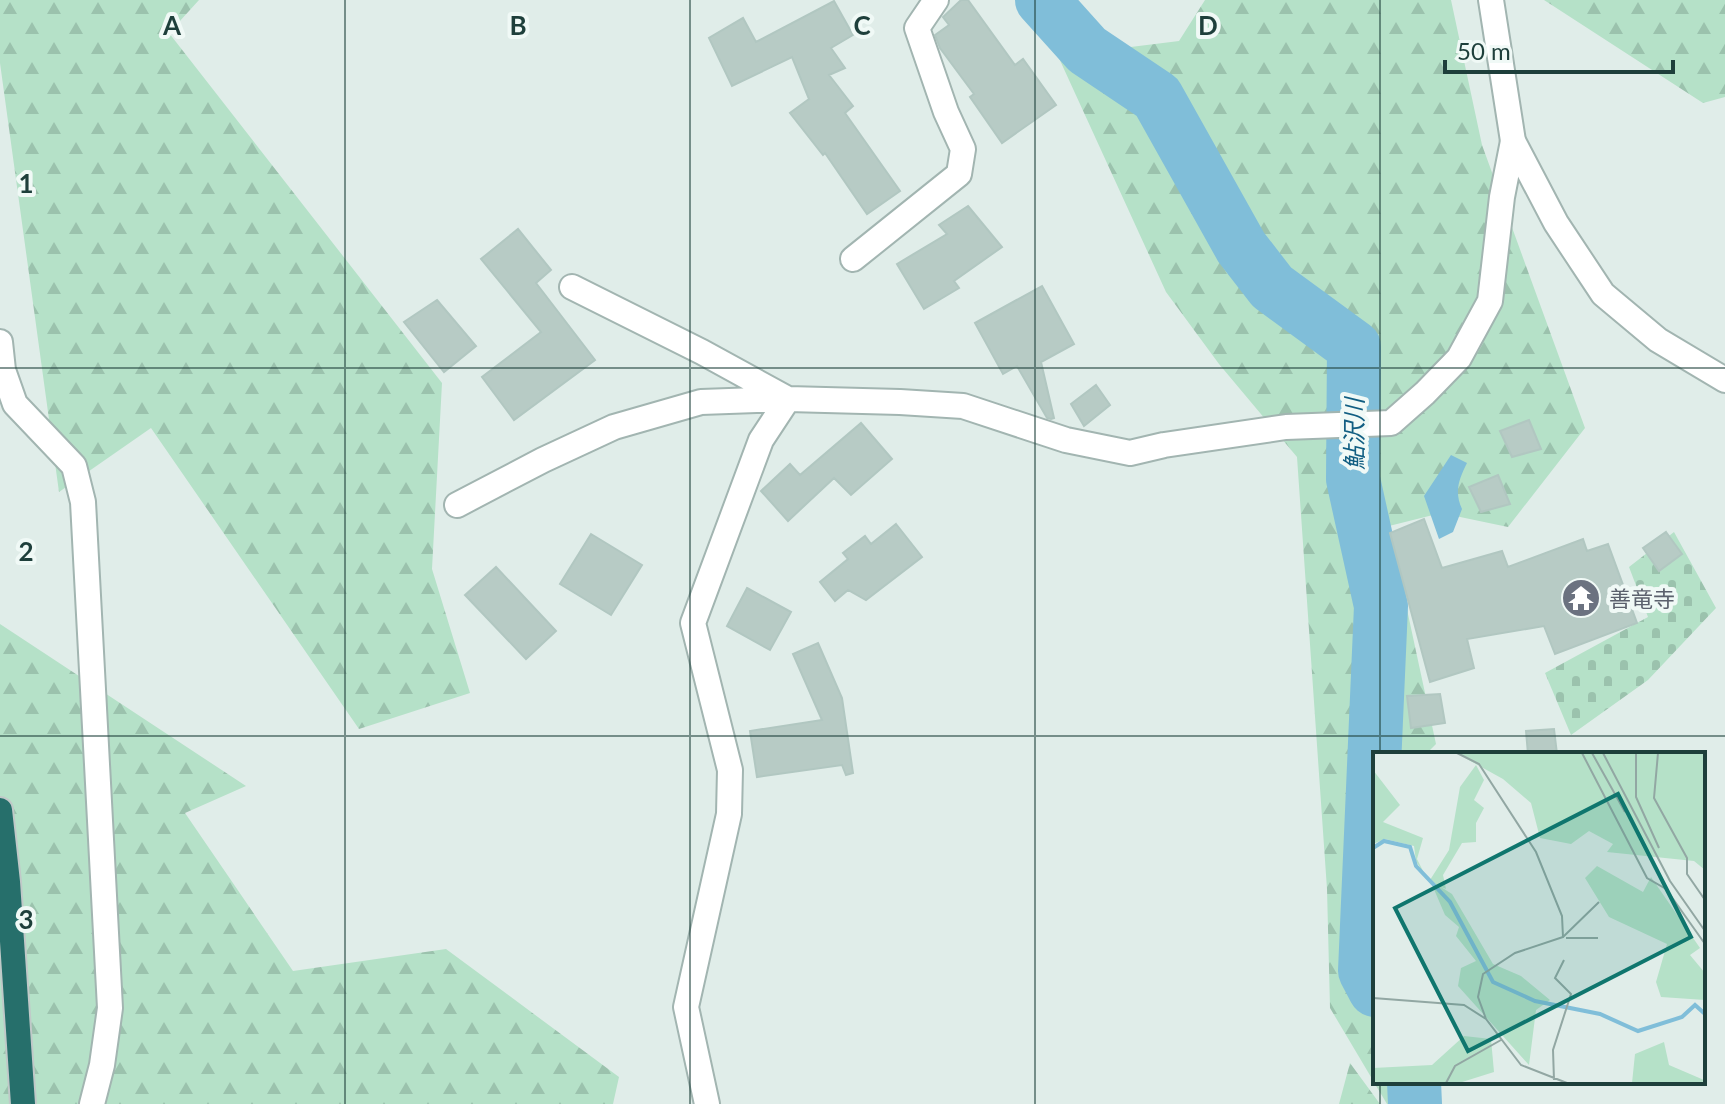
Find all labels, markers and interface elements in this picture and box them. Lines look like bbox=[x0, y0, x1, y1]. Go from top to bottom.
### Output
text: A bbox=[162, 9, 182, 41]
text: B bbox=[509, 9, 527, 41]
text: C bbox=[853, 9, 871, 41]
text: D bbox=[1198, 9, 1218, 41]
scale bar bbox=[1445, 24, 1673, 74]
text: 50 m bbox=[1457, 36, 1511, 65]
text: 1 bbox=[18, 167, 34, 199]
water label: 鮎沢川 bbox=[1339, 395, 1368, 470]
text: 2 bbox=[18, 535, 34, 567]
temple icon: 善竜寺 bbox=[1560, 577, 1602, 619]
place label: 善竜寺 bbox=[1609, 585, 1675, 612]
inset map bbox=[1373, 752, 1705, 1084]
text: 3 bbox=[18, 903, 34, 935]

